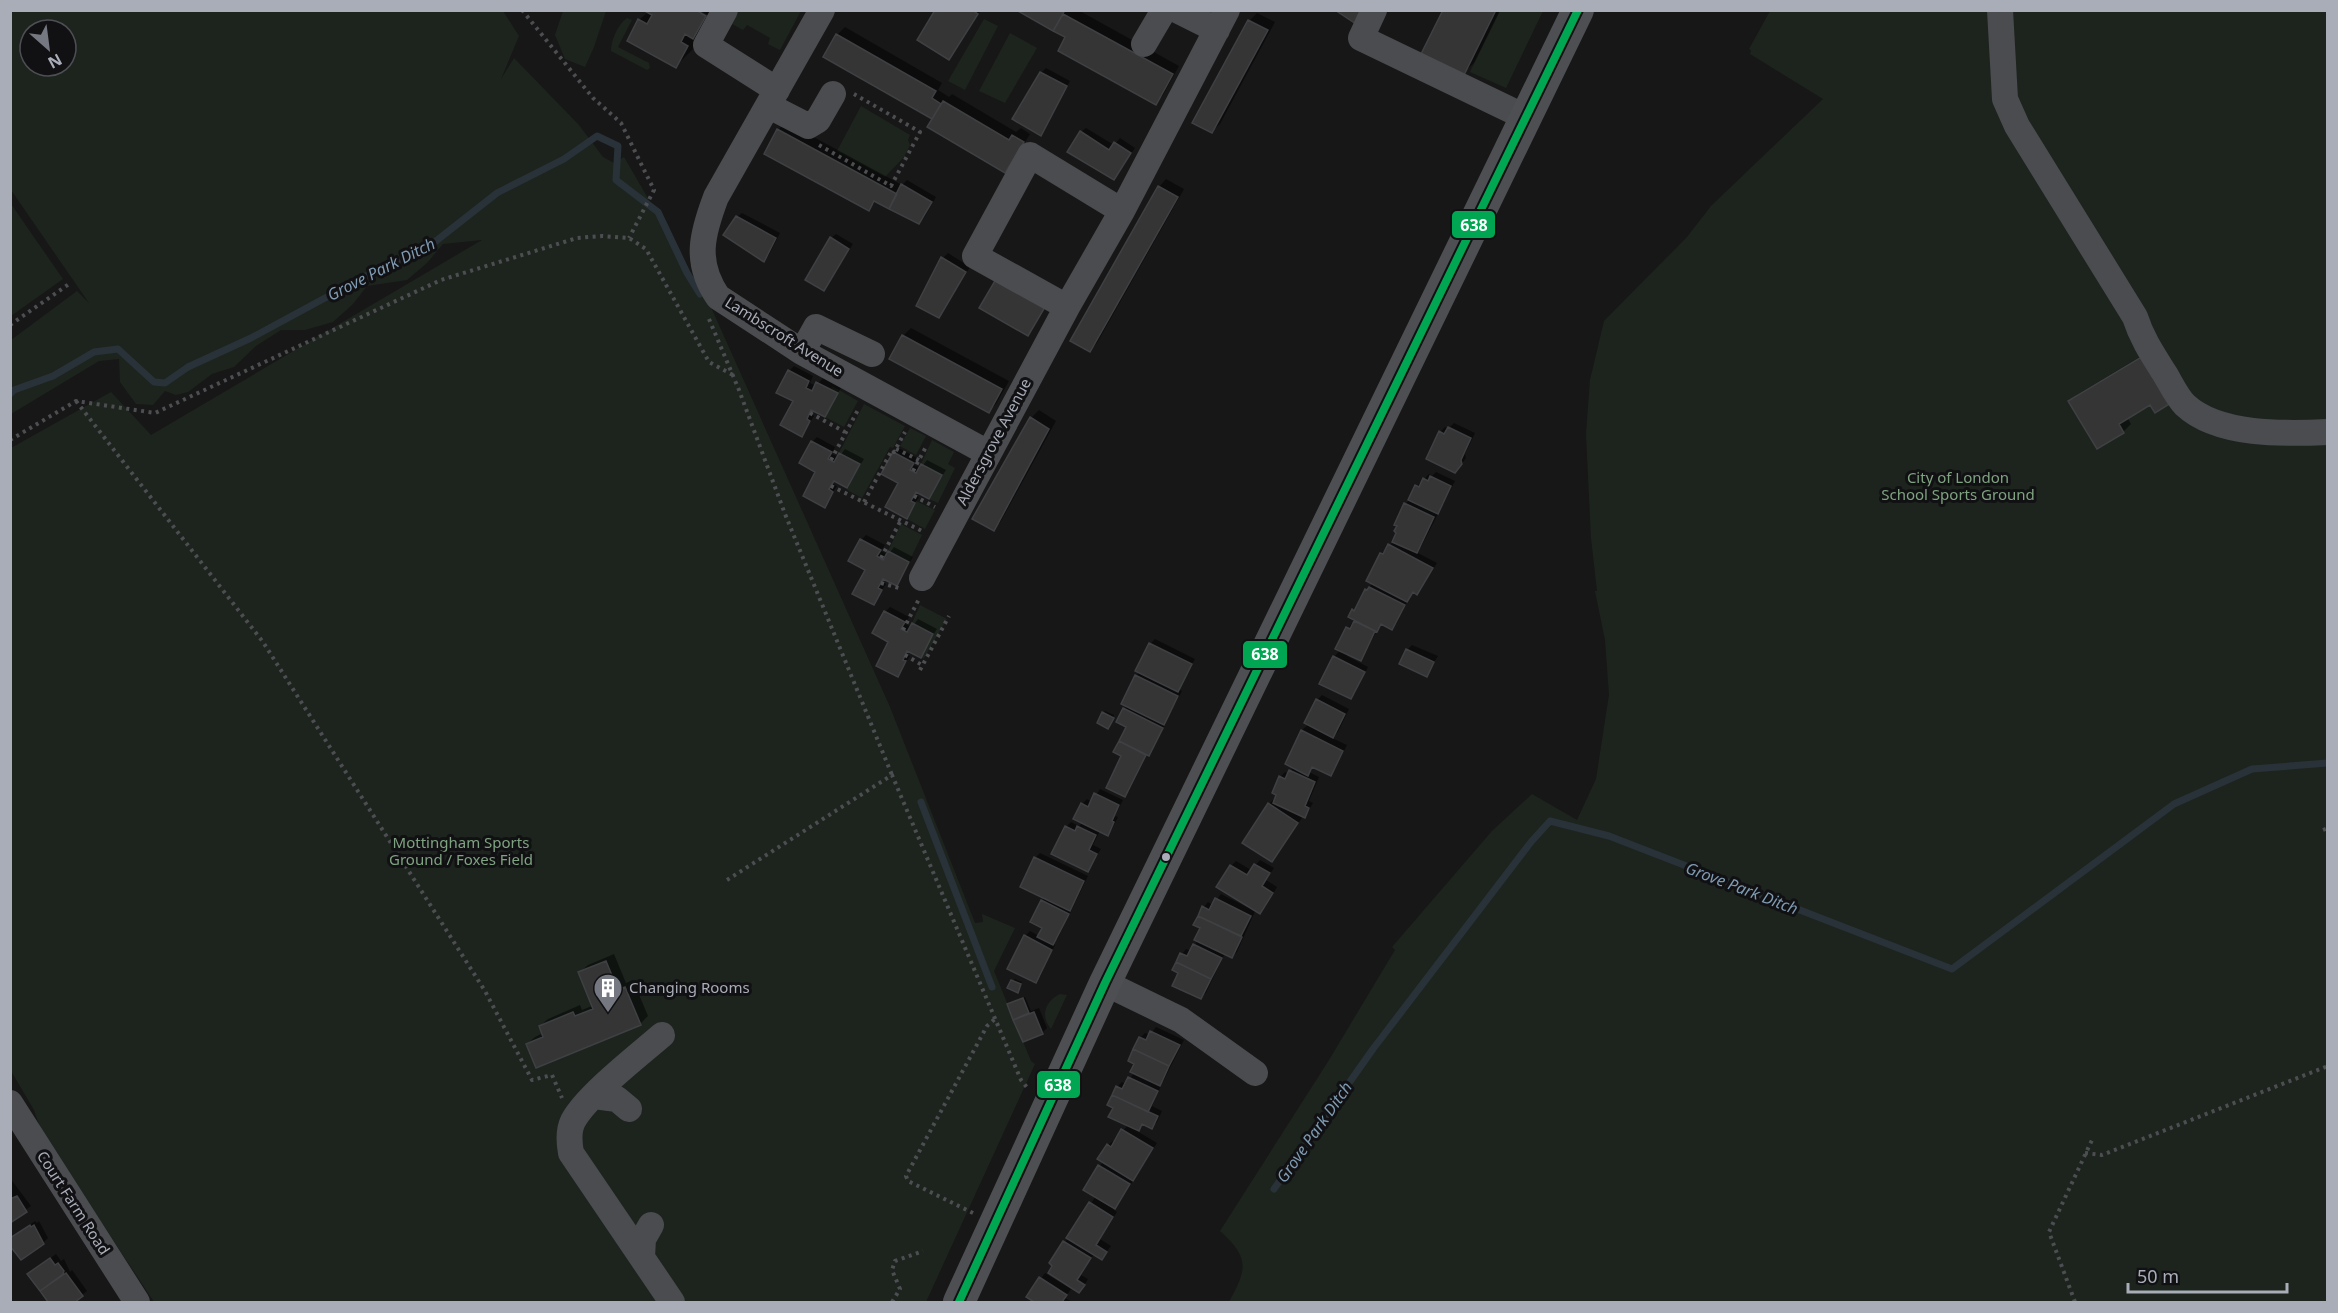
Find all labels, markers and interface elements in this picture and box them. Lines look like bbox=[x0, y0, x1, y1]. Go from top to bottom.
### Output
north arrow bbox=[18, 18, 78, 78]
text: N bbox=[44, 48, 66, 74]
line badge: 638 bbox=[1451, 210, 1496, 239]
text: 638 bbox=[1460, 214, 1488, 236]
water label: Grove Park Ditch bbox=[323, 232, 439, 306]
street label: Lambscroft Avenue bbox=[722, 292, 848, 381]
street label: Aldersgrove Avenue bbox=[951, 375, 1035, 509]
park label: City of London School Sports Ground bbox=[1881, 467, 2035, 504]
line badge: 638 bbox=[1242, 640, 1288, 669]
text: 638 bbox=[1251, 643, 1279, 665]
park label: Mottingham Sports Ground / Foxes Field bbox=[389, 832, 533, 869]
unlabelled marker bbox=[1160, 851, 1172, 863]
water label: Grove Park Ditch bbox=[1683, 857, 1801, 919]
building icon: Changing Rooms bbox=[592, 972, 624, 1014]
place label: Changing Rooms bbox=[629, 977, 750, 997]
line badge: 638 bbox=[1036, 1070, 1081, 1099]
text: 638 bbox=[1044, 1074, 1072, 1096]
water label: Grove Park Ditch bbox=[1271, 1077, 1357, 1187]
street label: Court Farm Road bbox=[33, 1147, 115, 1258]
scale bar bbox=[2128, 1256, 2287, 1294]
text: 50 m bbox=[2137, 1264, 2179, 1288]

